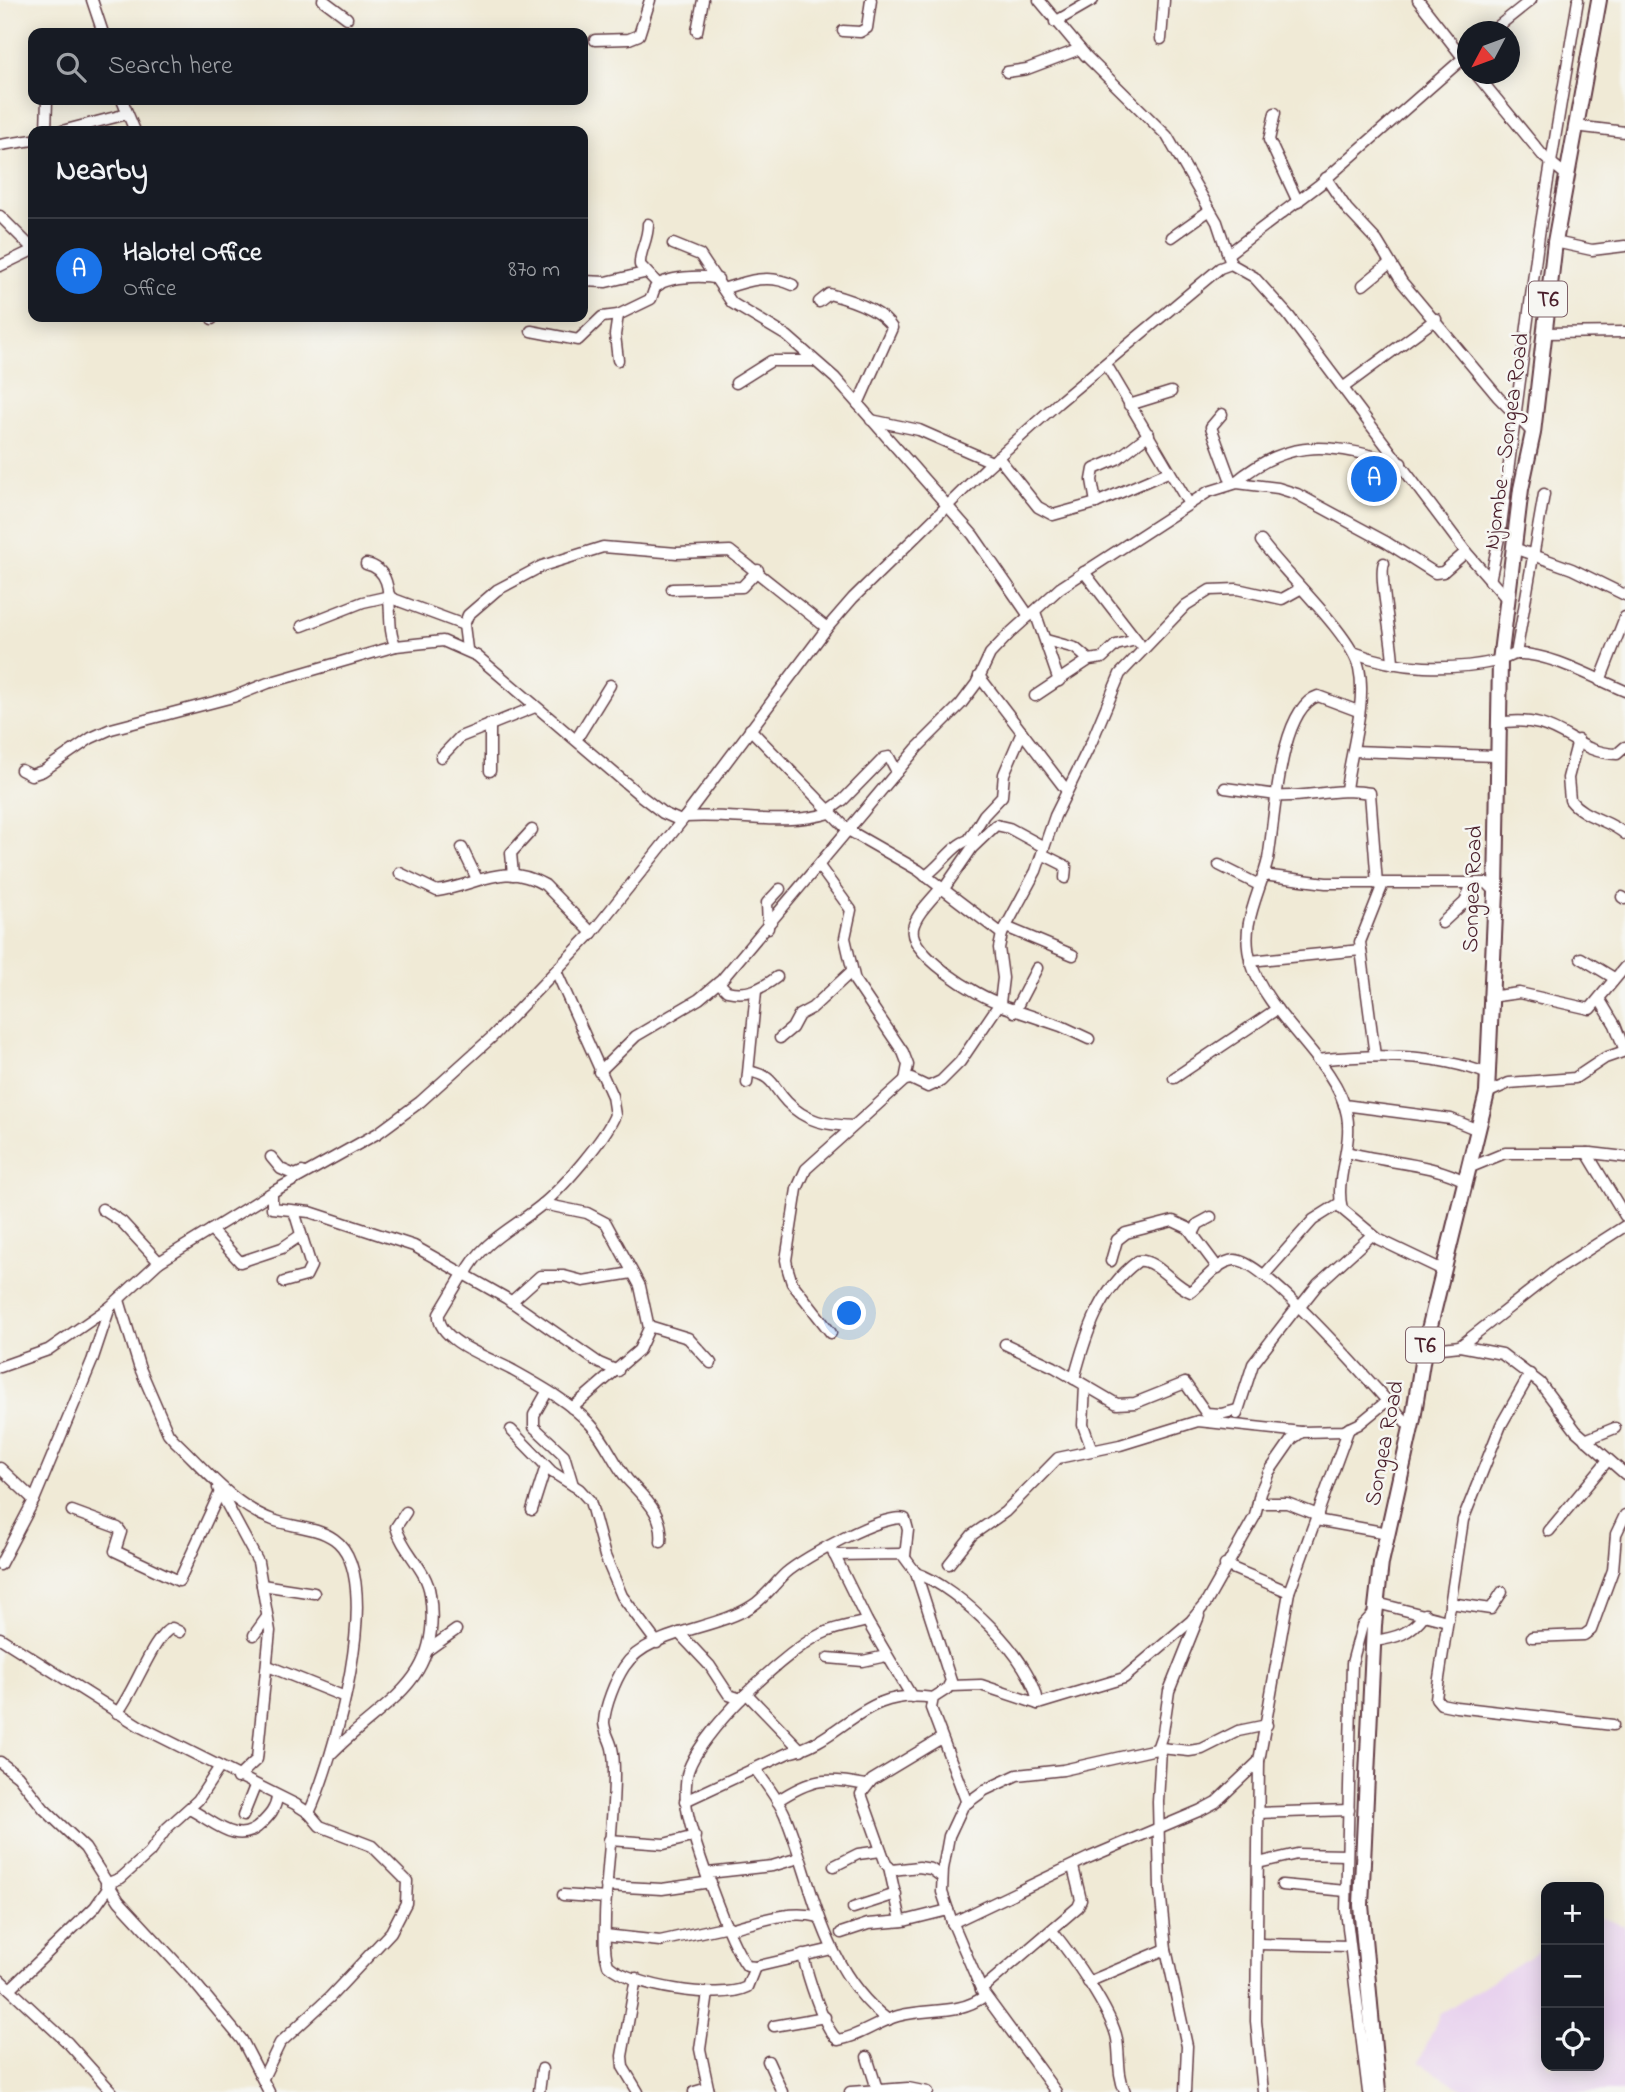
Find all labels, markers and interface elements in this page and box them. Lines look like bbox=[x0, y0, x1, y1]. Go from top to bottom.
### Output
north arrow bbox=[1457, 21, 1520, 84]
search box bbox=[28, 28, 588, 105]
icon: search bbox=[52, 48, 90, 86]
text: Search here bbox=[108, 48, 233, 86]
text: Nearby bbox=[56, 150, 148, 194]
text: Halotel Office bbox=[123, 235, 262, 273]
text: A bbox=[72, 254, 86, 287]
text: 870 m bbox=[508, 254, 560, 287]
text: Office bbox=[123, 273, 176, 306]
road number: T6 bbox=[1529, 282, 1567, 316]
street label: Njombe - Songea Road bbox=[1476, 331, 1540, 552]
pin: A bbox=[1351, 453, 1397, 505]
street label: Songea Road bbox=[1455, 825, 1493, 953]
your location bbox=[832, 1296, 866, 1330]
road number: T6 bbox=[1406, 1328, 1444, 1362]
street label: Songea Road bbox=[1357, 1378, 1415, 1509]
map controls bbox=[1541, 1882, 1604, 2071]
button: + bbox=[1541, 1882, 1604, 1945]
button: − bbox=[1541, 1945, 1604, 2008]
button: locate bbox=[1541, 2008, 1604, 2071]

